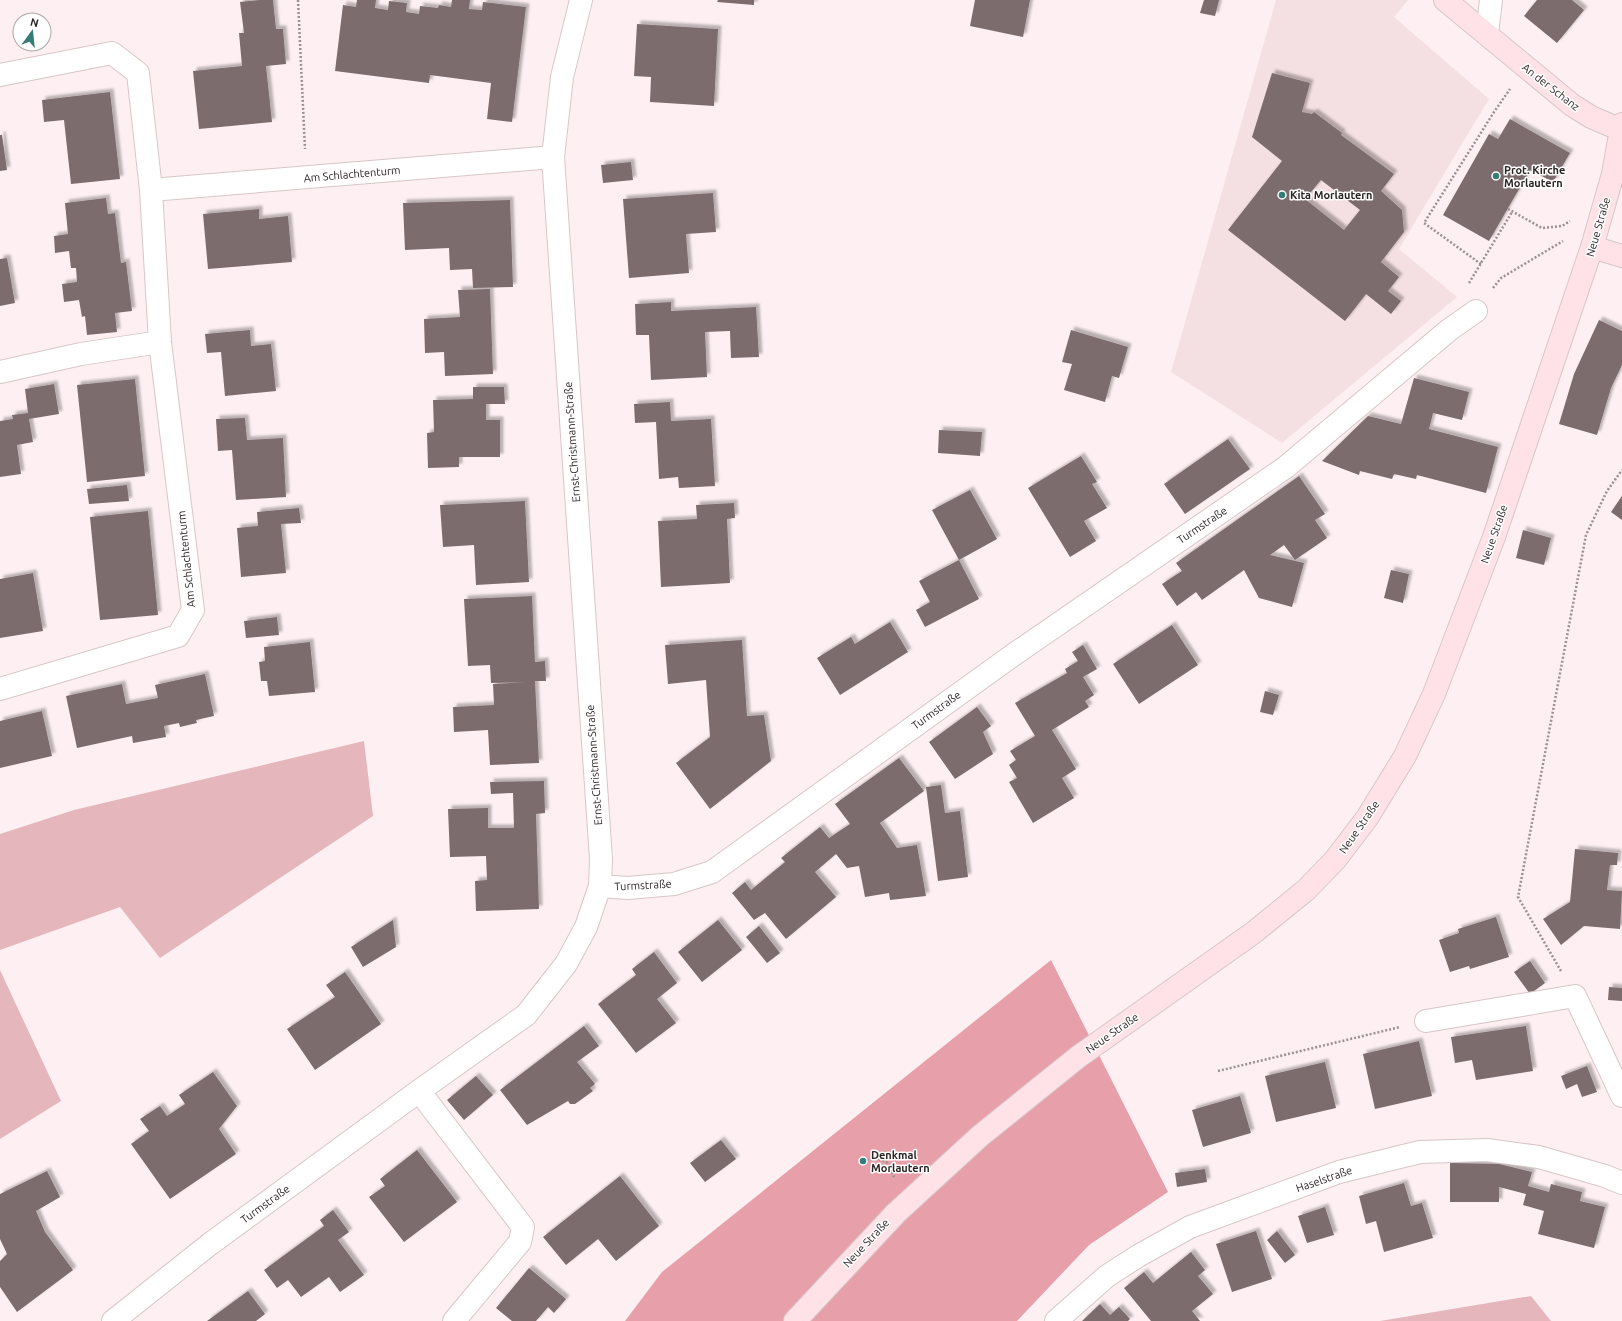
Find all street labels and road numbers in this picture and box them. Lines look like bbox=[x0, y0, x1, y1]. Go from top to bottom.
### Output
street label: An der Schanz bbox=[1520, 61, 1582, 113]
street label: Am Schlachtenturm bbox=[303, 164, 401, 184]
street label: Neue Straße bbox=[1584, 196, 1612, 258]
street label: Ernst-Christmann-Straße bbox=[562, 381, 582, 503]
street label: Neue Straße bbox=[1478, 503, 1510, 565]
street label: Turmstraße bbox=[1175, 504, 1229, 546]
street label: Am Schlachtenturm bbox=[175, 510, 197, 608]
street label: Turmstraße bbox=[909, 688, 963, 732]
street label: Ernst-Christmann-Straße bbox=[584, 704, 604, 826]
street label: Neue Straße bbox=[1336, 798, 1382, 856]
street label: Turmstraße bbox=[614, 878, 672, 892]
street label: Neue Straße bbox=[1083, 1010, 1141, 1056]
street label: Haselstraße bbox=[1294, 1164, 1354, 1194]
street label: Turmstraße bbox=[238, 1182, 292, 1226]
street label: Neue Straße bbox=[841, 1216, 891, 1270]

